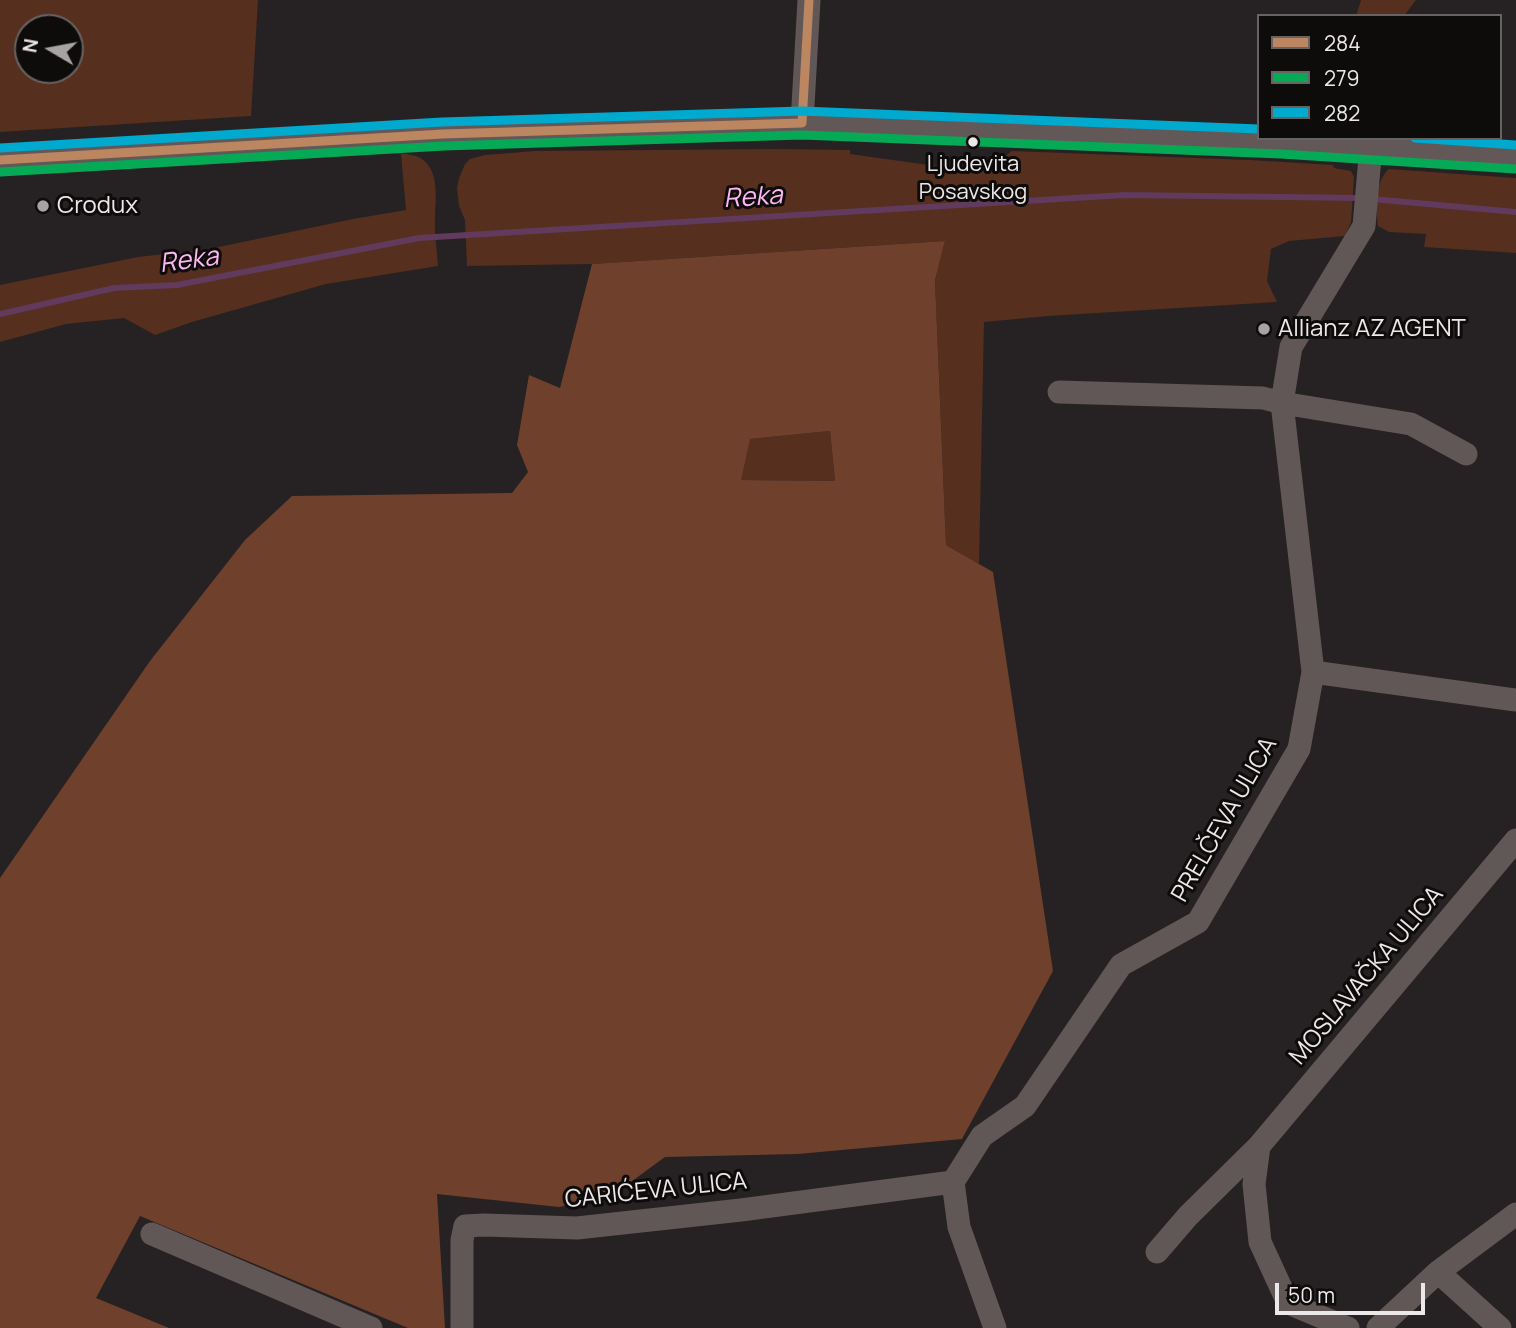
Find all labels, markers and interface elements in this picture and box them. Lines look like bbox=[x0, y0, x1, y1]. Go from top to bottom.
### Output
north arrow bbox=[14, 14, 84, 84]
legend bbox=[1257, 14, 1502, 140]
text: 284 bbox=[1324, 29, 1361, 57]
text: N bbox=[16, 37, 44, 55]
text: 279 bbox=[1324, 64, 1360, 92]
text: 282 bbox=[1324, 99, 1360, 127]
marker: Ljudevita Posavskog bbox=[966, 135, 980, 149]
place label: Ljudevita Posavskog bbox=[919, 152, 1027, 204]
water label: Reka bbox=[723, 180, 783, 216]
place label: Crodux bbox=[57, 192, 138, 220]
marker: Crodux bbox=[35, 198, 51, 214]
water label: Reka bbox=[158, 241, 220, 281]
place label: Allianz AZ AGENT bbox=[1278, 315, 1466, 343]
marker: Allianz AZ AGENT bbox=[1256, 321, 1272, 337]
street label: PRELČEVA ULICA bbox=[1166, 733, 1284, 907]
street label: MOSLAVAČKA ULICA bbox=[1284, 881, 1450, 1071]
street label: CARIĆEVA ULICA bbox=[564, 1167, 748, 1215]
scale bar bbox=[1278, 1268, 1428, 1312]
text: 50 m bbox=[1288, 1281, 1335, 1309]

